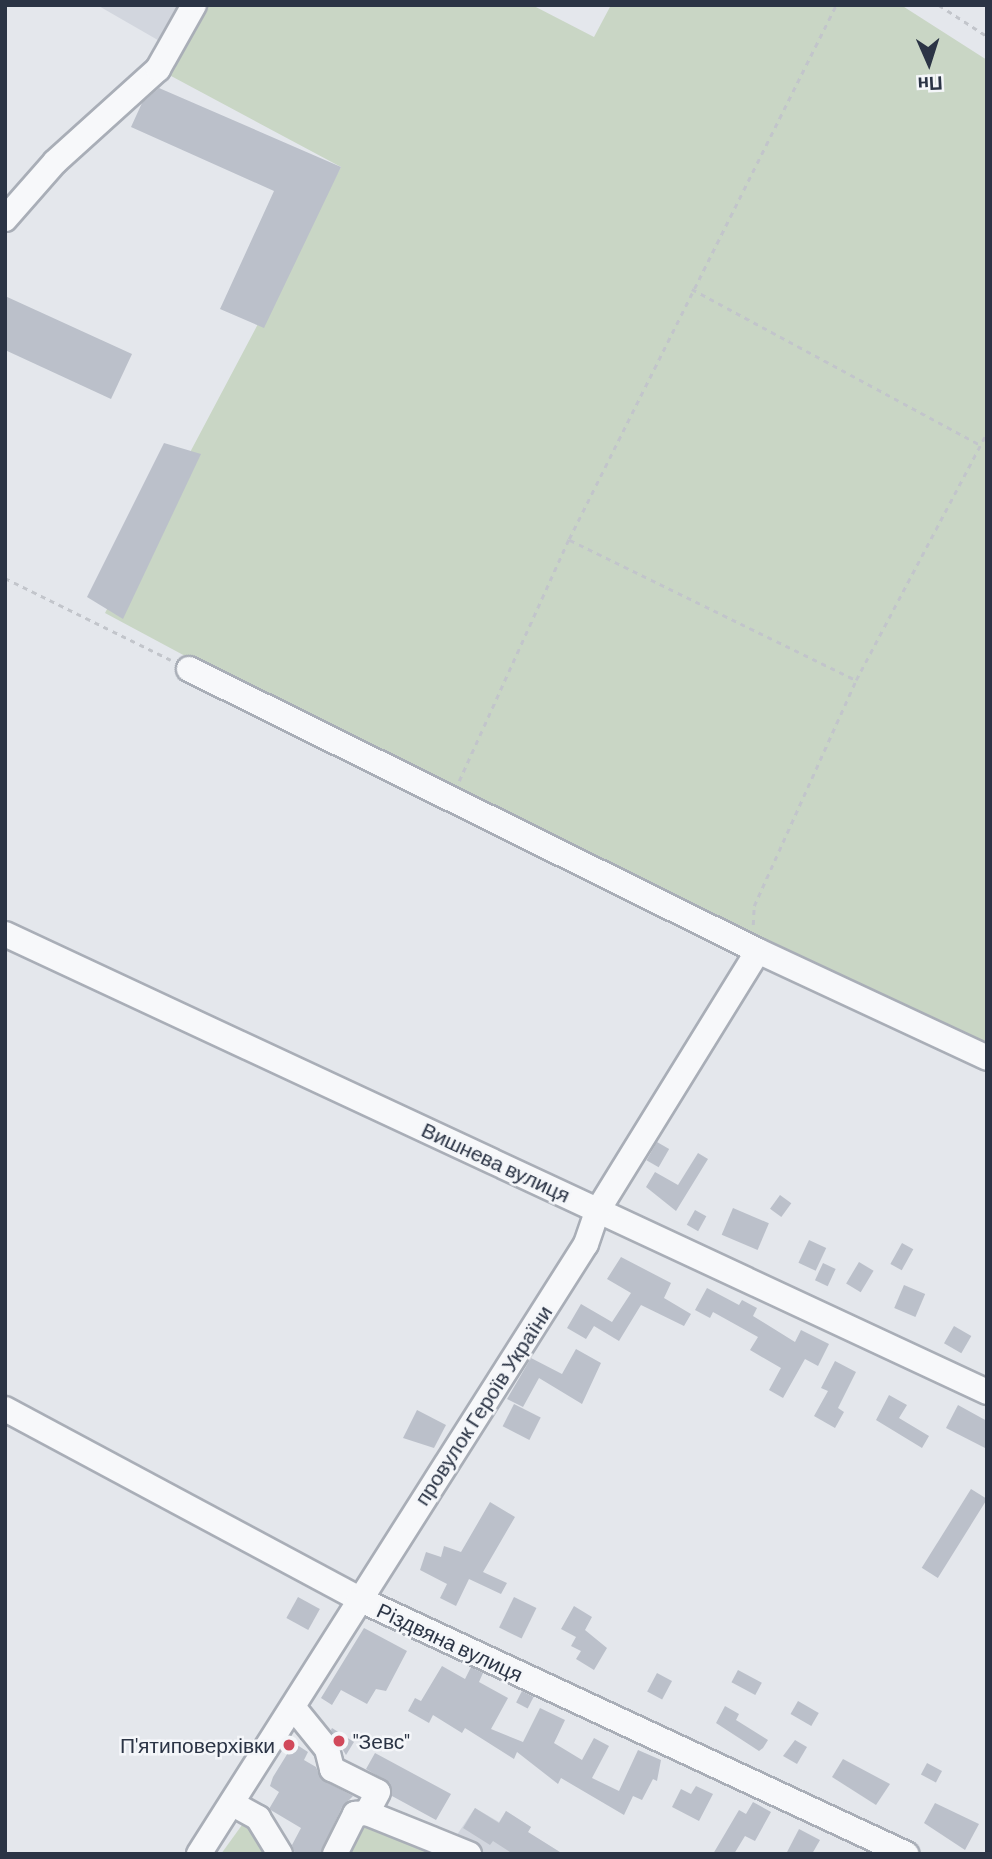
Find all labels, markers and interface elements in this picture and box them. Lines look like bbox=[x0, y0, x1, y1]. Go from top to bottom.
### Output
north arrow bbox=[894, 28, 964, 98]
text: Пн bbox=[917, 72, 943, 97]
street label: Вишнева вулиця bbox=[418, 1117, 574, 1207]
street label: провулок Героїв України bbox=[409, 1300, 557, 1510]
street label: Різдвяна вулиця bbox=[373, 1597, 527, 1687]
place label: "Зевс" bbox=[353, 1728, 410, 1754]
place label: П'ятиповерхівки bbox=[120, 1732, 275, 1758]
marker: "Зевс" bbox=[331, 1733, 347, 1749]
marker: П'ятиповерхівки bbox=[281, 1737, 297, 1753]

